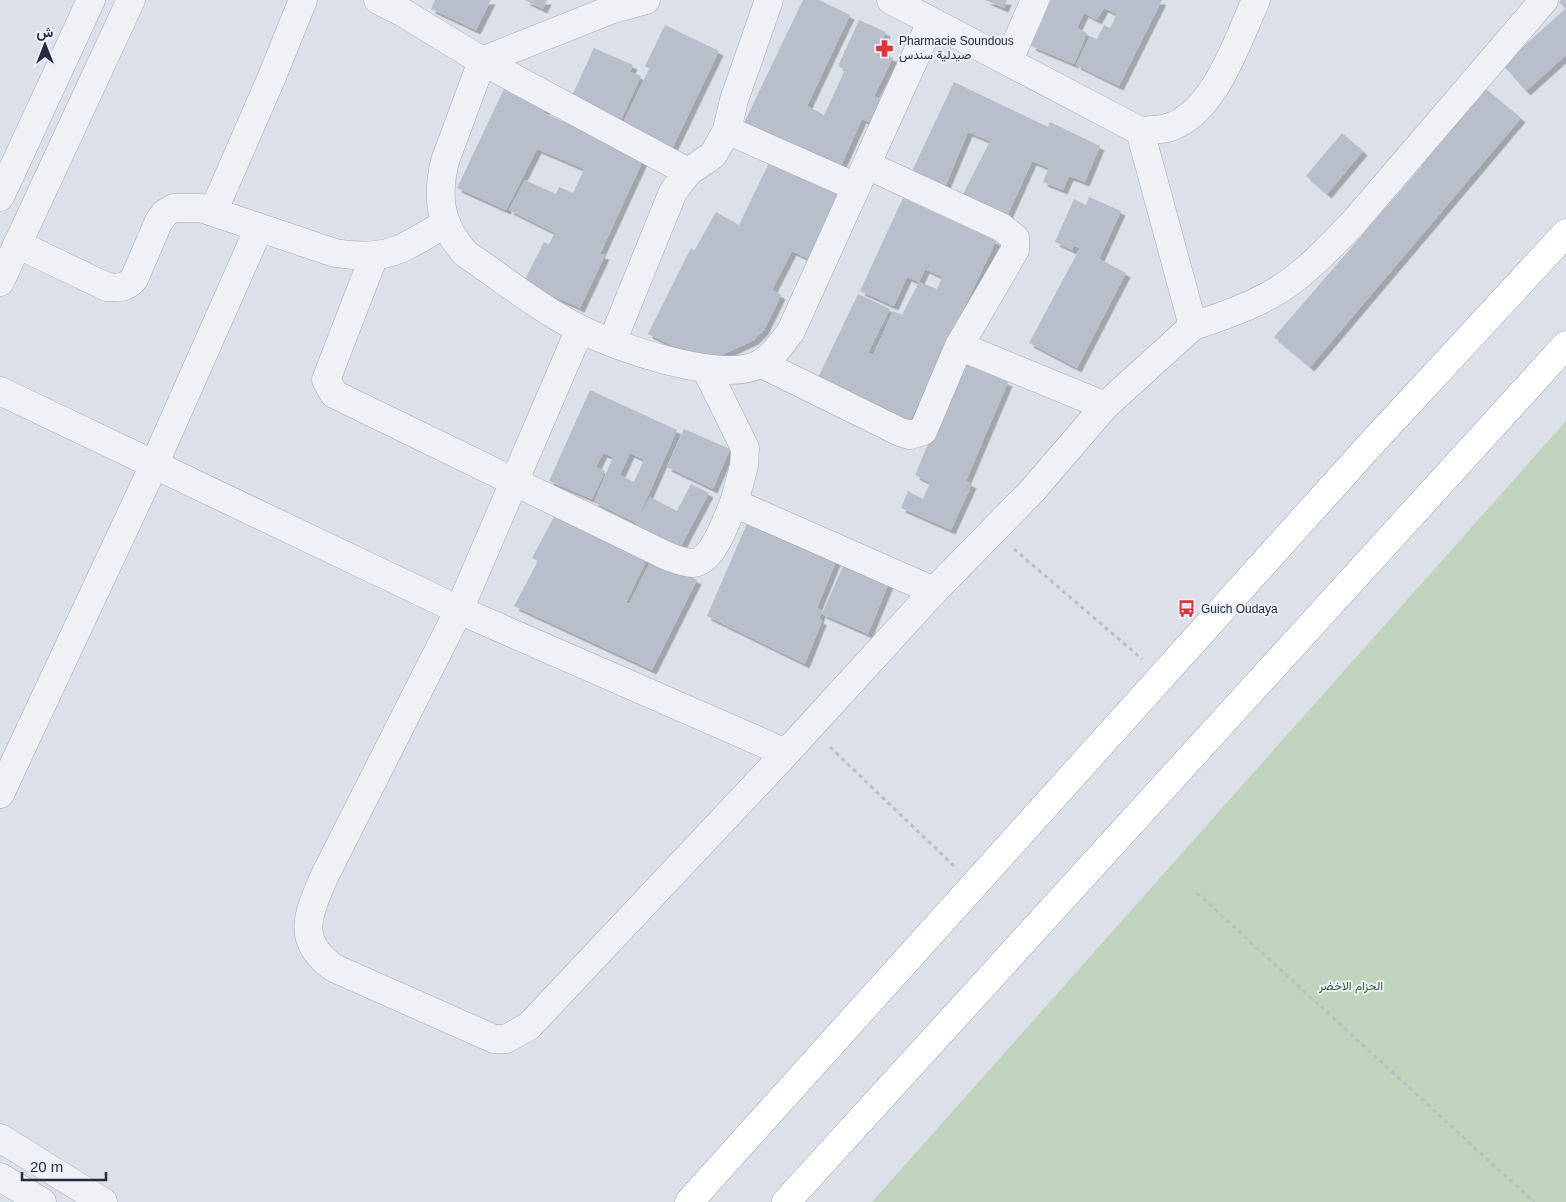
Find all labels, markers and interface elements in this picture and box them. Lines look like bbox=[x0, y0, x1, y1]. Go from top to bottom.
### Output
north arrow bbox=[20, 20, 70, 70]
text: ش bbox=[37, 24, 54, 41]
place label: Pharmacie Soundous صيدلية سندس bbox=[899, 34, 1014, 63]
pharmacy icon: Pharmacie Soundous صيدلية سندس bbox=[875, 38, 895, 58]
bus stop icon: Guich Oudaya bbox=[1177, 599, 1197, 619]
place label: Guich Oudaya bbox=[1201, 602, 1278, 616]
park label: الحزام الاخضر bbox=[1318, 979, 1383, 994]
scale bar bbox=[22, 1150, 106, 1182]
text: 20 m bbox=[30, 1158, 63, 1175]

